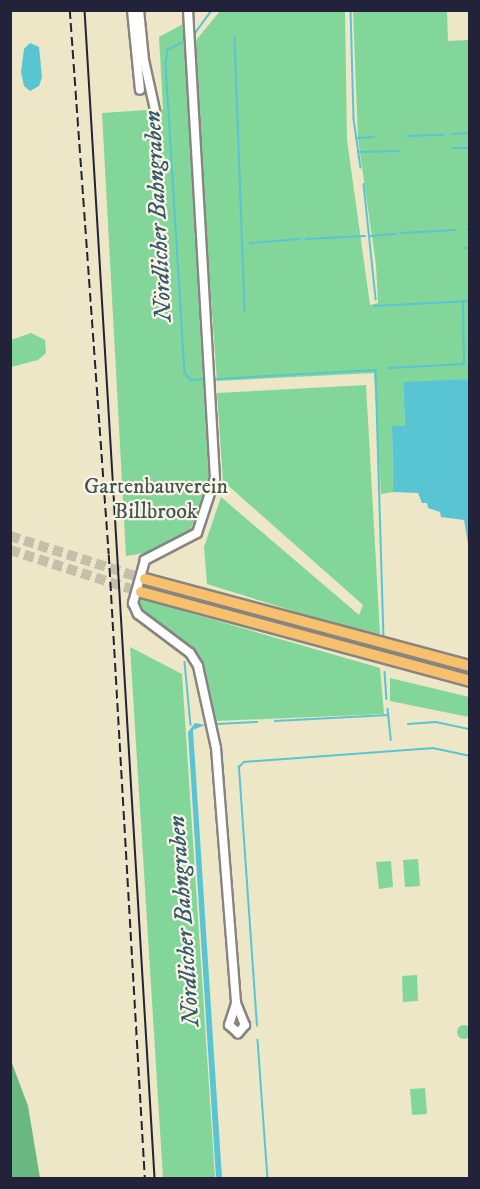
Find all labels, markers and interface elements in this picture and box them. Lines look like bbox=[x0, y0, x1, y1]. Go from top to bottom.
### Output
water label: Nördlicher Bahngraben bbox=[139, 110, 179, 322]
park label: Gartenbauverein Billbrook bbox=[84, 473, 228, 524]
water label: Nördlicher Bahngraben bbox=[163, 814, 207, 1028]

